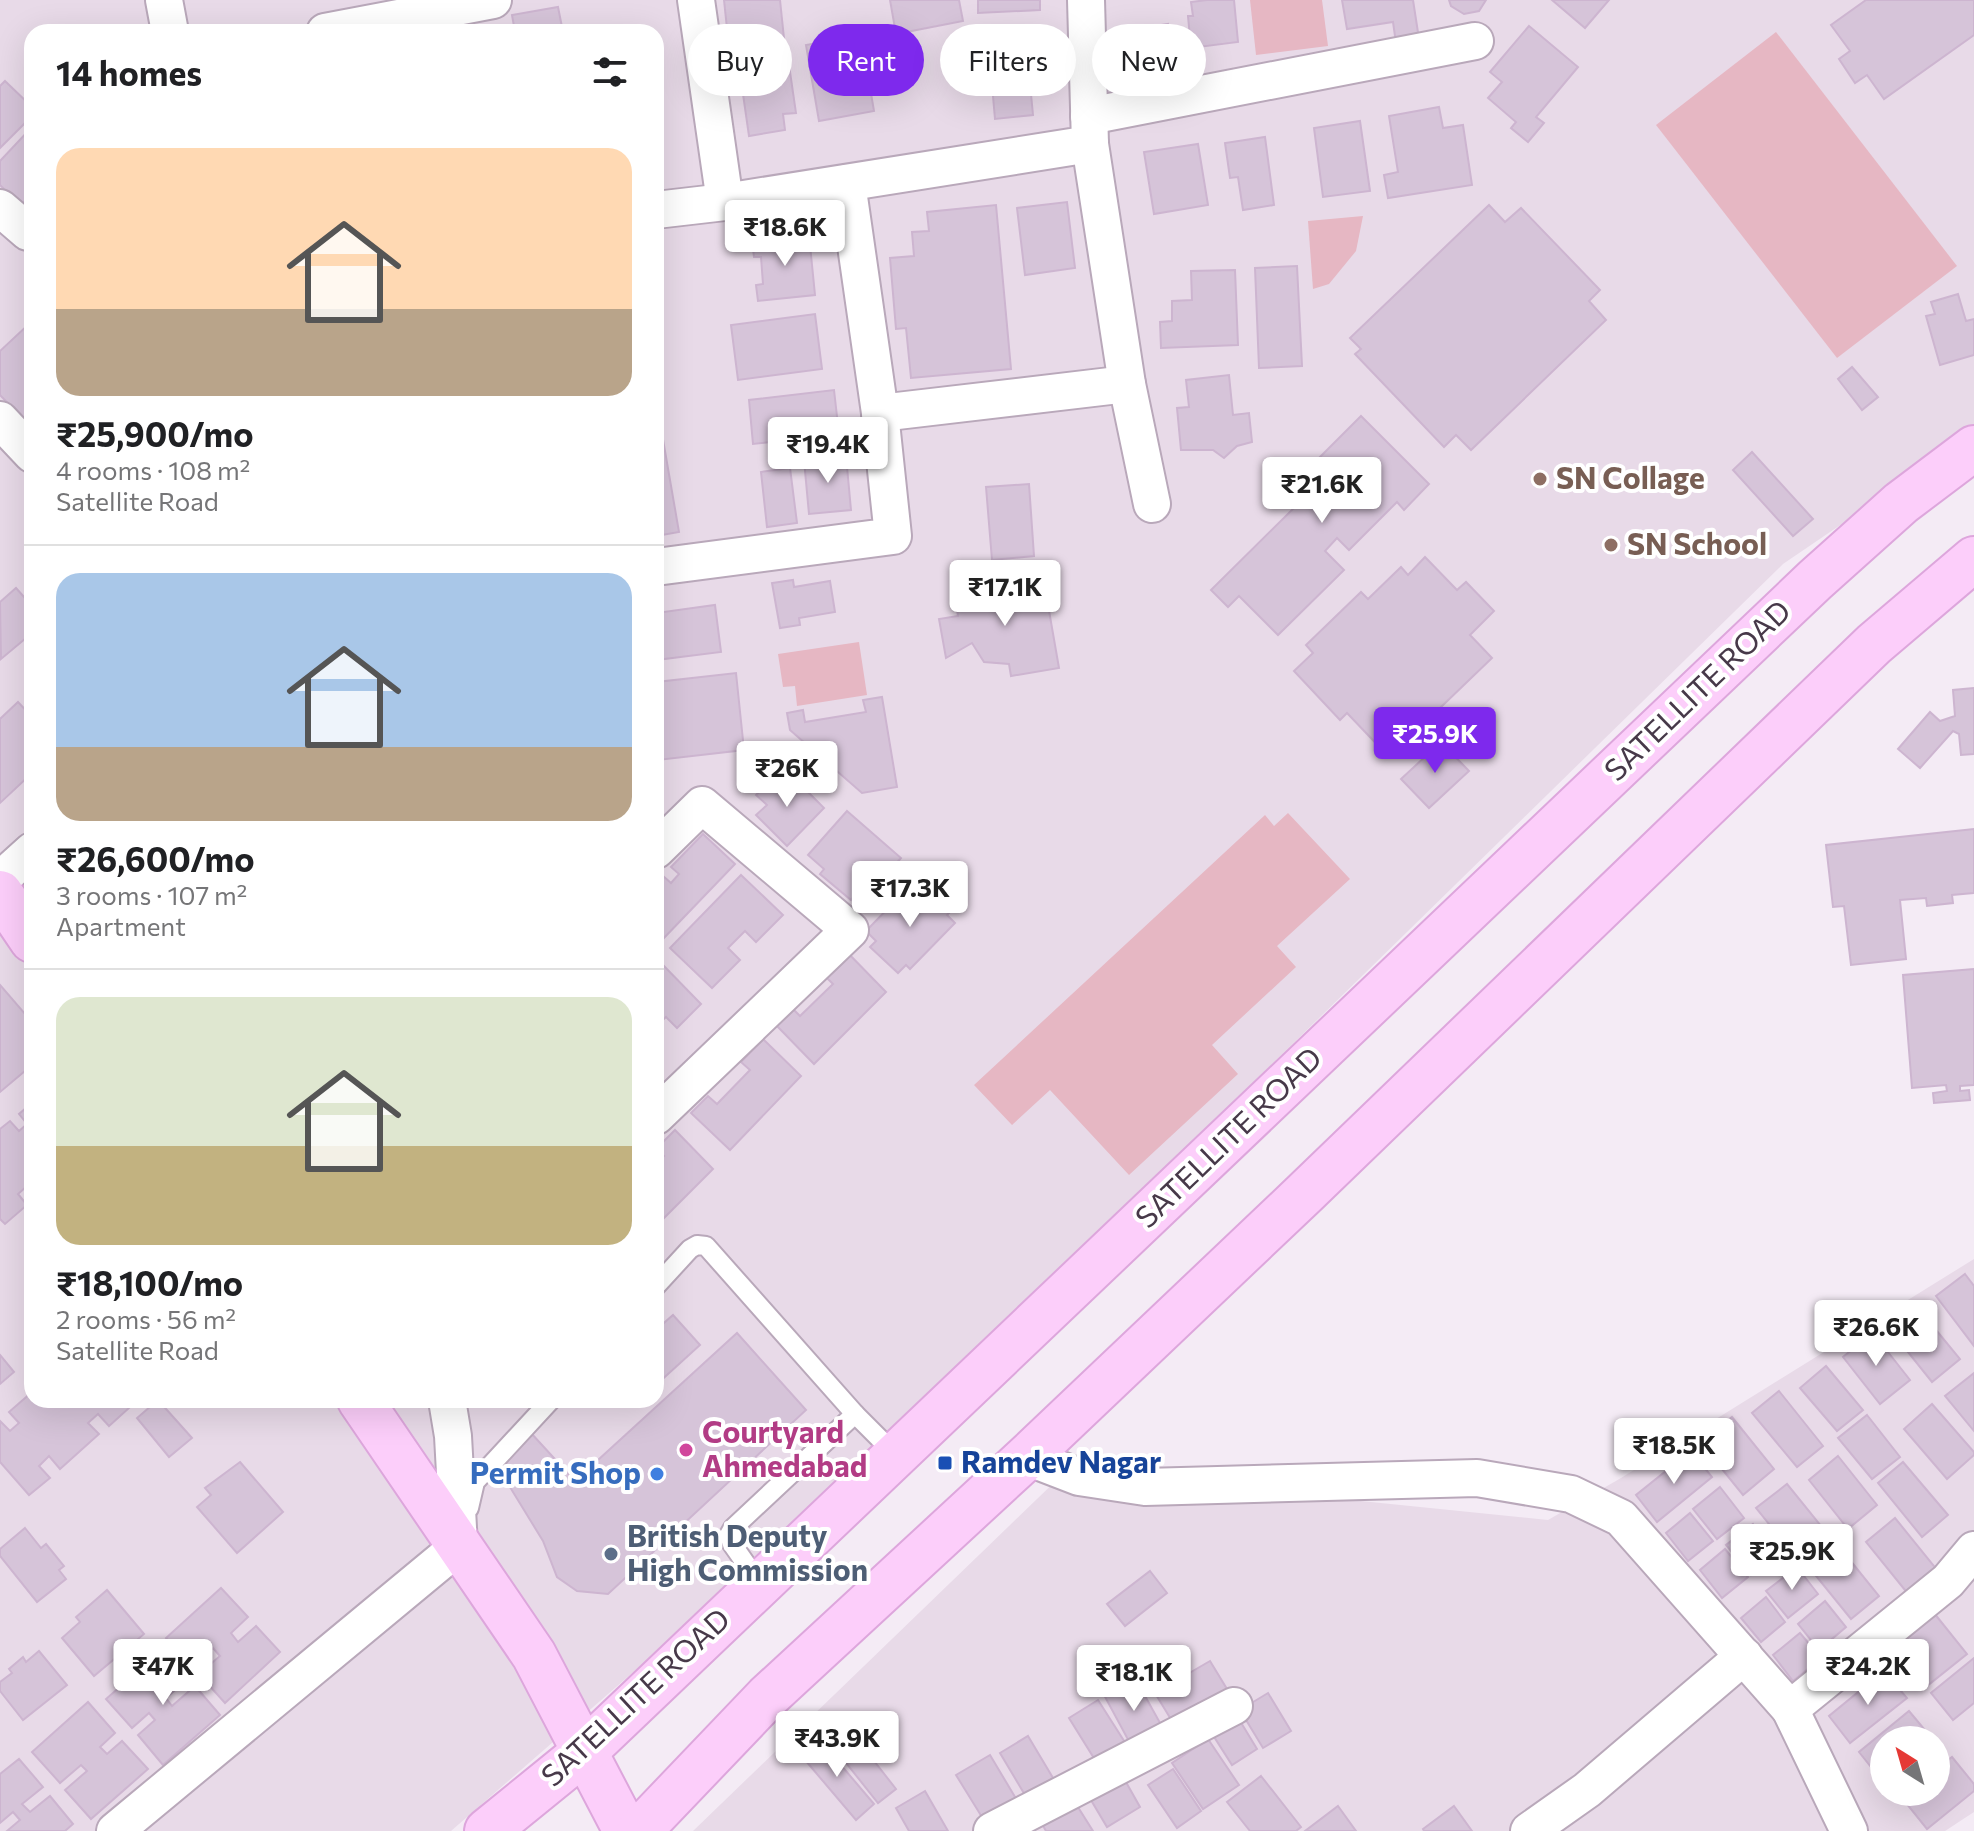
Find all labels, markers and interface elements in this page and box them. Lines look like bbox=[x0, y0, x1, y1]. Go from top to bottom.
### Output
chip: Buy bbox=[688, 24, 792, 96]
chip: Rent bbox=[808, 24, 924, 96]
chip: Filters bbox=[940, 24, 1076, 96]
chip: New bbox=[1092, 24, 1206, 96]
icon: filters bbox=[588, 50, 632, 94]
text: 14 homes bbox=[56, 51, 202, 93]
icon: home bbox=[272, 200, 416, 344]
pin: ₹18.6K bbox=[720, 200, 850, 268]
text: ₹18.6K bbox=[743, 210, 827, 241]
text: ₹25,900/mo bbox=[56, 412, 254, 454]
pin: ₹19.4K bbox=[763, 417, 893, 485]
text: ₹19.4K bbox=[786, 427, 870, 458]
text: 4 rooms · 108 m² bbox=[56, 454, 250, 485]
pin: ₹21.6K bbox=[1257, 457, 1387, 525]
place label: SN Collage bbox=[1556, 458, 1705, 495]
text: ₹21.6K bbox=[1280, 467, 1364, 498]
marker: SN Collage bbox=[1531, 470, 1549, 488]
text: Satellite Road bbox=[56, 485, 219, 516]
place label: SN School bbox=[1627, 524, 1767, 561]
marker: SN School bbox=[1602, 536, 1620, 554]
pin: ₹17.1K bbox=[940, 560, 1070, 628]
text: ₹17.1K bbox=[968, 570, 1042, 601]
street label: SATELLITE ROAD bbox=[1596, 591, 1797, 787]
icon: home bbox=[272, 625, 416, 769]
pin: ₹25.9K bbox=[1370, 707, 1500, 775]
text: ₹25.9K bbox=[1392, 717, 1478, 748]
pin: ₹26K bbox=[740, 741, 834, 809]
text: ₹26K bbox=[755, 751, 819, 782]
text: ₹26,600/mo bbox=[56, 837, 254, 879]
pin: ₹17.3K bbox=[845, 861, 975, 929]
text: ₹17.3K bbox=[870, 871, 950, 902]
text: 3 rooms · 107 m² bbox=[56, 879, 247, 910]
text: Apartment bbox=[56, 910, 186, 941]
street label: SATELLITE ROAD bbox=[1127, 1038, 1328, 1234]
icon: home bbox=[272, 1049, 416, 1193]
text: ₹18,100/mo bbox=[56, 1261, 243, 1303]
pin: ₹26.6K bbox=[1811, 1300, 1941, 1368]
text: 2 rooms · 56 m² bbox=[56, 1303, 236, 1334]
text: ₹26.6K bbox=[1832, 1310, 1920, 1341]
text: Satellite Road bbox=[56, 1334, 219, 1365]
place label: Courtyard Ahmedabad bbox=[702, 1412, 867, 1483]
pin: ₹18.5K bbox=[1609, 1418, 1739, 1486]
text: ₹18.5K bbox=[1632, 1428, 1716, 1459]
marker: Courtyard Ahmedabad bbox=[677, 1441, 695, 1459]
place label: Ramdev Nagar bbox=[961, 1442, 1161, 1479]
place label: Permit Shop bbox=[470, 1453, 641, 1490]
marker: Ramdev Nagar bbox=[936, 1454, 954, 1472]
marker: Permit Shop bbox=[648, 1465, 666, 1483]
place label: British Deputy High Commission bbox=[627, 1516, 868, 1587]
pin: ₹25.9K bbox=[1727, 1524, 1857, 1592]
text: ₹25.9K bbox=[1749, 1534, 1835, 1565]
marker: British Deputy High Commission bbox=[602, 1545, 620, 1563]
street label: SATELLITE ROAD bbox=[532, 1599, 736, 1793]
pin: ₹47K bbox=[116, 1639, 210, 1707]
pin: ₹24.2K bbox=[1803, 1639, 1933, 1707]
pin: ₹18.1K bbox=[1069, 1645, 1199, 1713]
text: ₹47K bbox=[131, 1649, 195, 1680]
text: ₹24.2K bbox=[1825, 1649, 1911, 1680]
text: ₹18.1K bbox=[1095, 1655, 1173, 1686]
pin: ₹43.9K bbox=[772, 1711, 902, 1779]
text: ₹43.9K bbox=[794, 1721, 880, 1752]
north arrow bbox=[1870, 1726, 1950, 1806]
map controls bbox=[1870, 1726, 1950, 1806]

